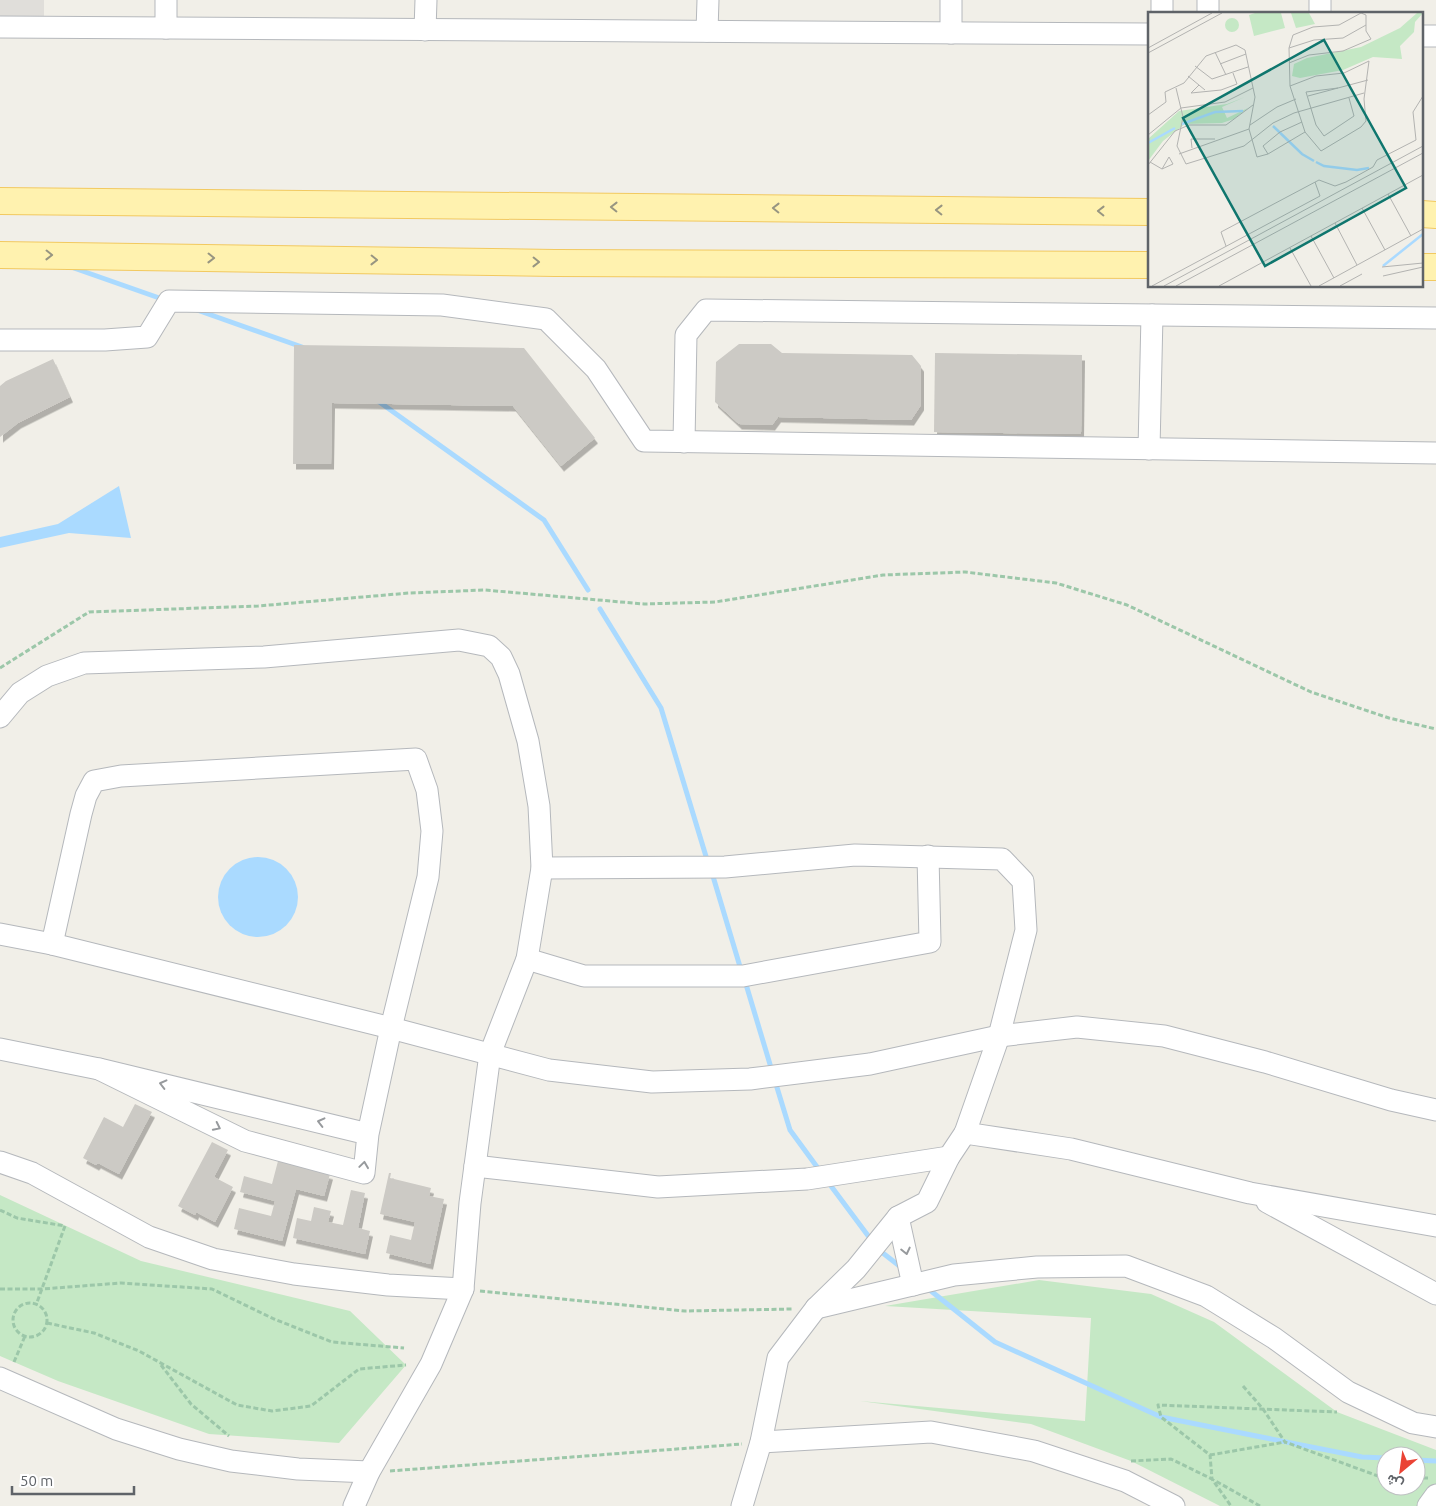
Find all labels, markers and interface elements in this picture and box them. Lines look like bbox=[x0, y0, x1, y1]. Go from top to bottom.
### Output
inset map bbox=[1148, 12, 1424, 288]
one-way arrow bbox=[609, 201, 617, 212]
one-way arrow bbox=[772, 203, 780, 213]
one-way arrow bbox=[934, 205, 942, 215]
one-way arrow bbox=[1097, 206, 1104, 216]
one-way arrow bbox=[45, 250, 53, 261]
one-way arrow bbox=[208, 253, 215, 263]
one-way arrow bbox=[370, 255, 378, 265]
one-way arrow bbox=[532, 257, 540, 267]
one-way arrow bbox=[158, 1079, 167, 1090]
one-way arrow bbox=[316, 1117, 325, 1128]
one-way arrow bbox=[212, 1121, 221, 1131]
one-way arrow bbox=[359, 1160, 369, 1169]
one-way arrow bbox=[900, 1247, 911, 1256]
north arrow bbox=[1376, 1446, 1426, 1496]
scale bar bbox=[12, 1464, 135, 1496]
text: ش bbox=[1383, 1470, 1406, 1493]
text: 50 m bbox=[20, 1472, 53, 1489]

